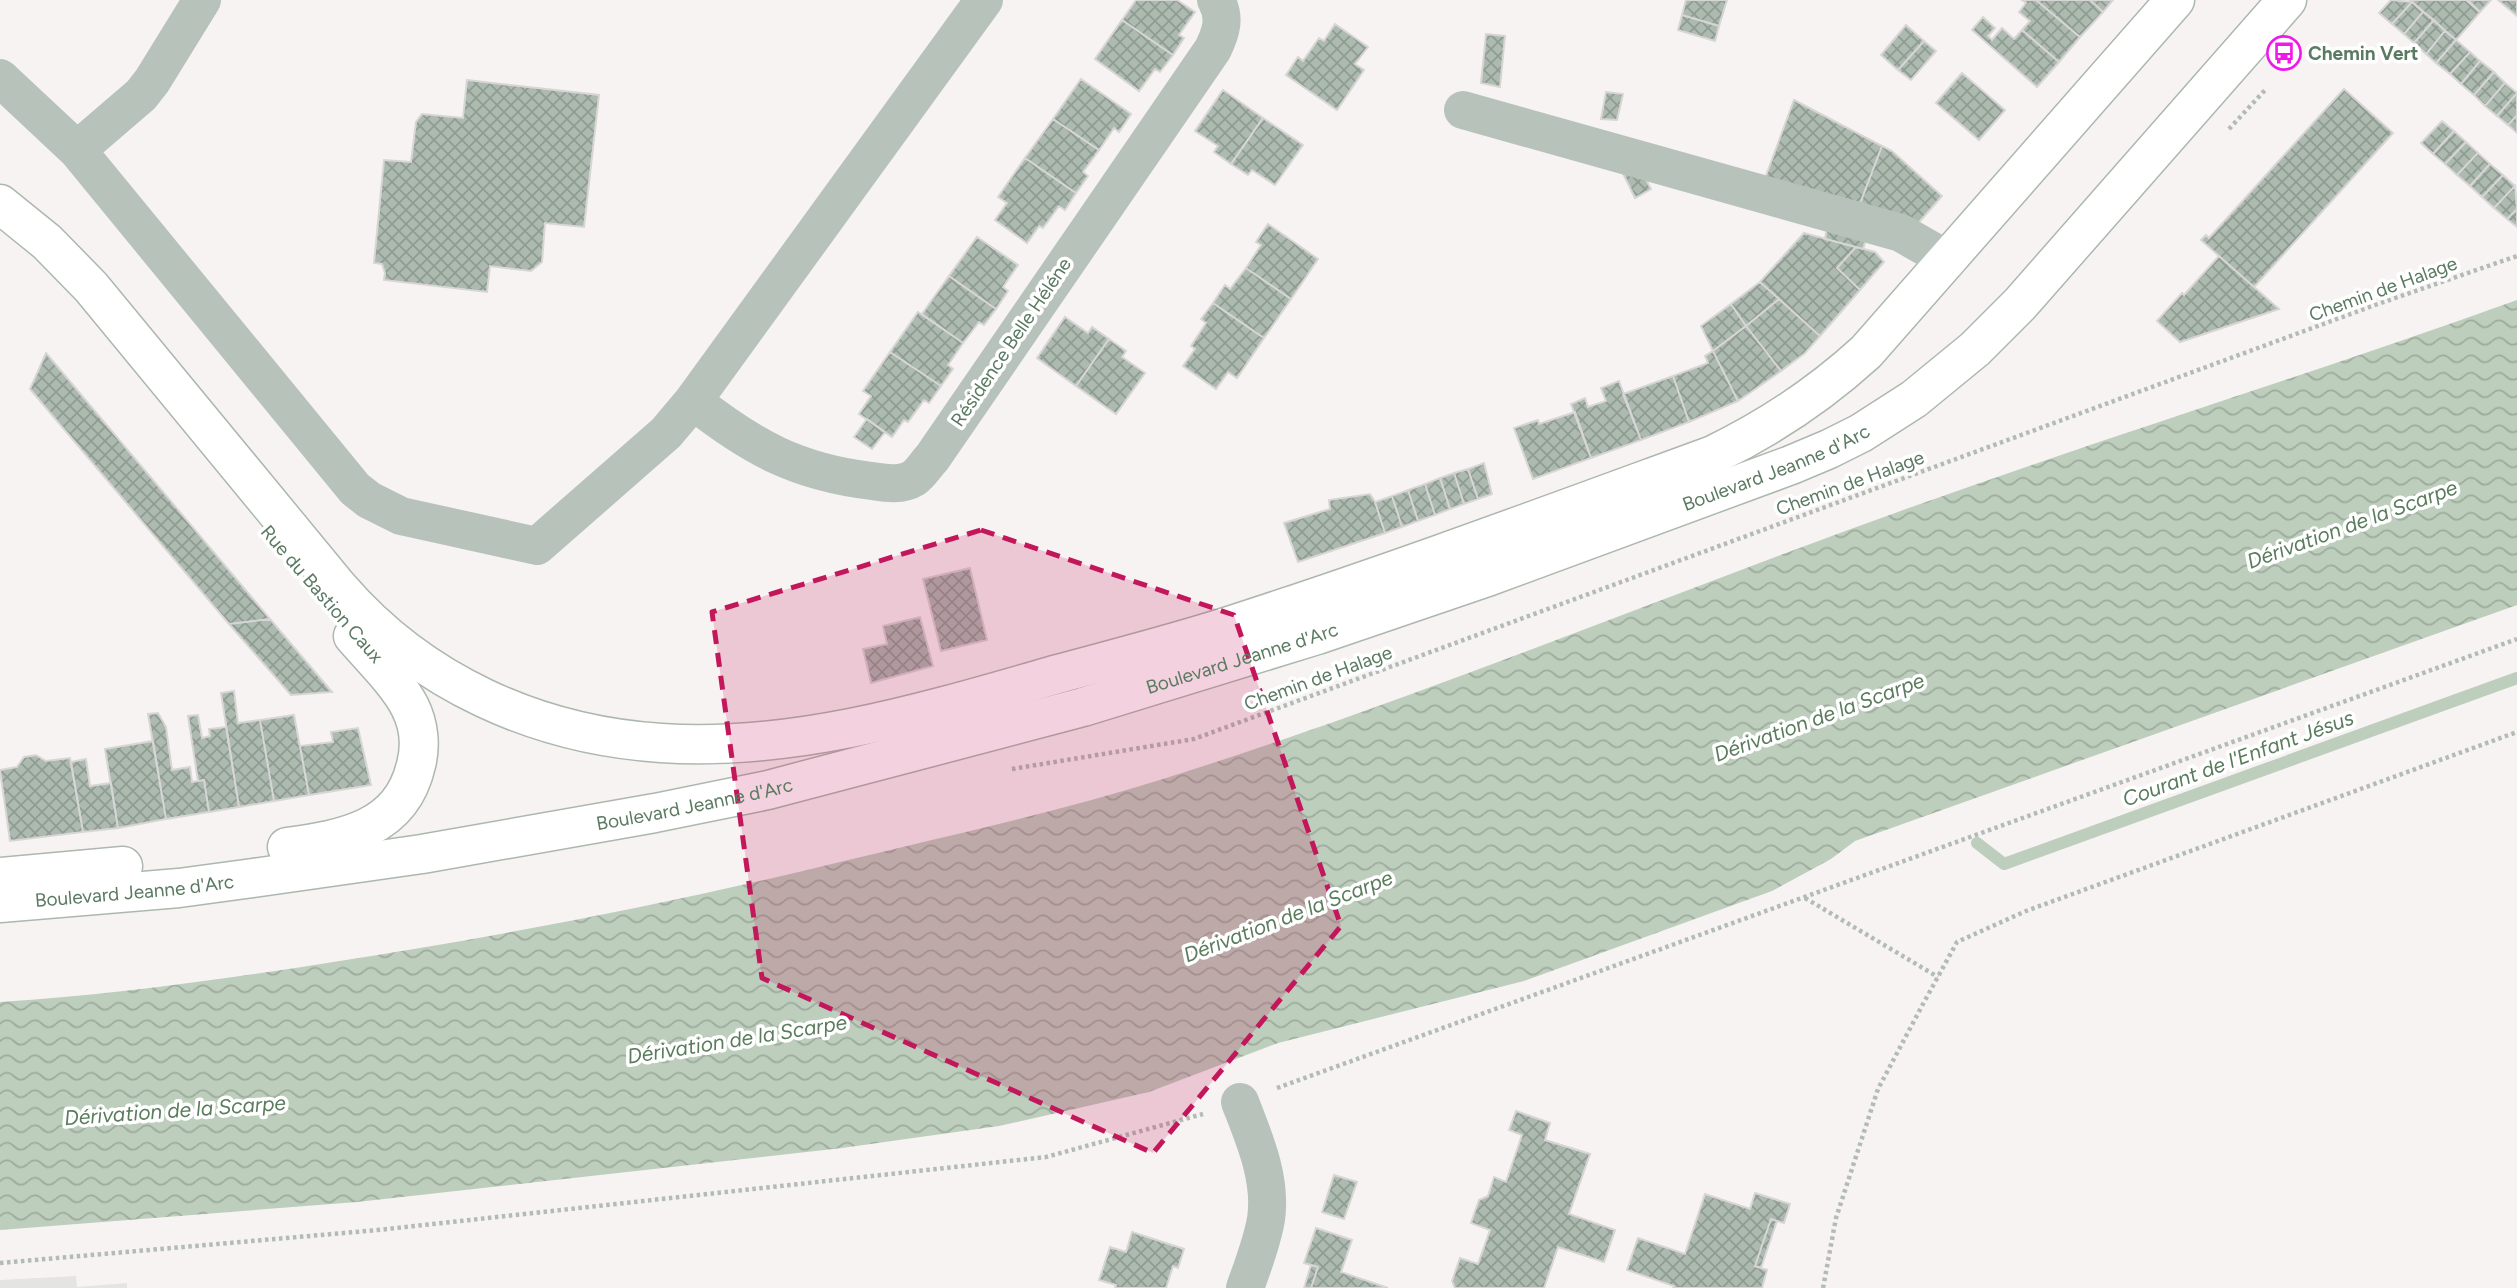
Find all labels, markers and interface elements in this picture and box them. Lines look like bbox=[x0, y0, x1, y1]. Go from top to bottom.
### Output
bus stop icon: Chemin Vert bbox=[2265, 34, 2303, 72]
place label: Chemin Vert bbox=[2308, 42, 2419, 65]
street label: Chemin de Halage bbox=[2306, 251, 2460, 327]
street label: Résidence Belle Héléne bbox=[946, 253, 1076, 431]
street label: Boulevard Jeanne d'Arc bbox=[1679, 419, 1874, 516]
street label: Chemin de Halage bbox=[1773, 445, 1927, 521]
water label: Dérivation de la Scarpe bbox=[2243, 474, 2461, 574]
street label: Rue du Bastion Caux bbox=[256, 520, 388, 668]
street label: Boulevard Jeanne d'Arc bbox=[1143, 617, 1341, 698]
street label: Chemin de Halage bbox=[1241, 640, 1395, 716]
water label: Dérivation de la Scarpe bbox=[1710, 667, 1928, 767]
water label: Courant de l'Enfant Jésus bbox=[2119, 704, 2357, 812]
street label: Boulevard Jeanne d'Arc bbox=[594, 772, 795, 835]
water label: Dérivation de la Scarpe bbox=[1180, 864, 1397, 967]
street label: Boulevard Jeanne d'Arc bbox=[34, 869, 235, 912]
water label: Dérivation de la Scarpe bbox=[625, 1009, 849, 1069]
water label: Dérivation de la Scarpe bbox=[63, 1090, 287, 1130]

